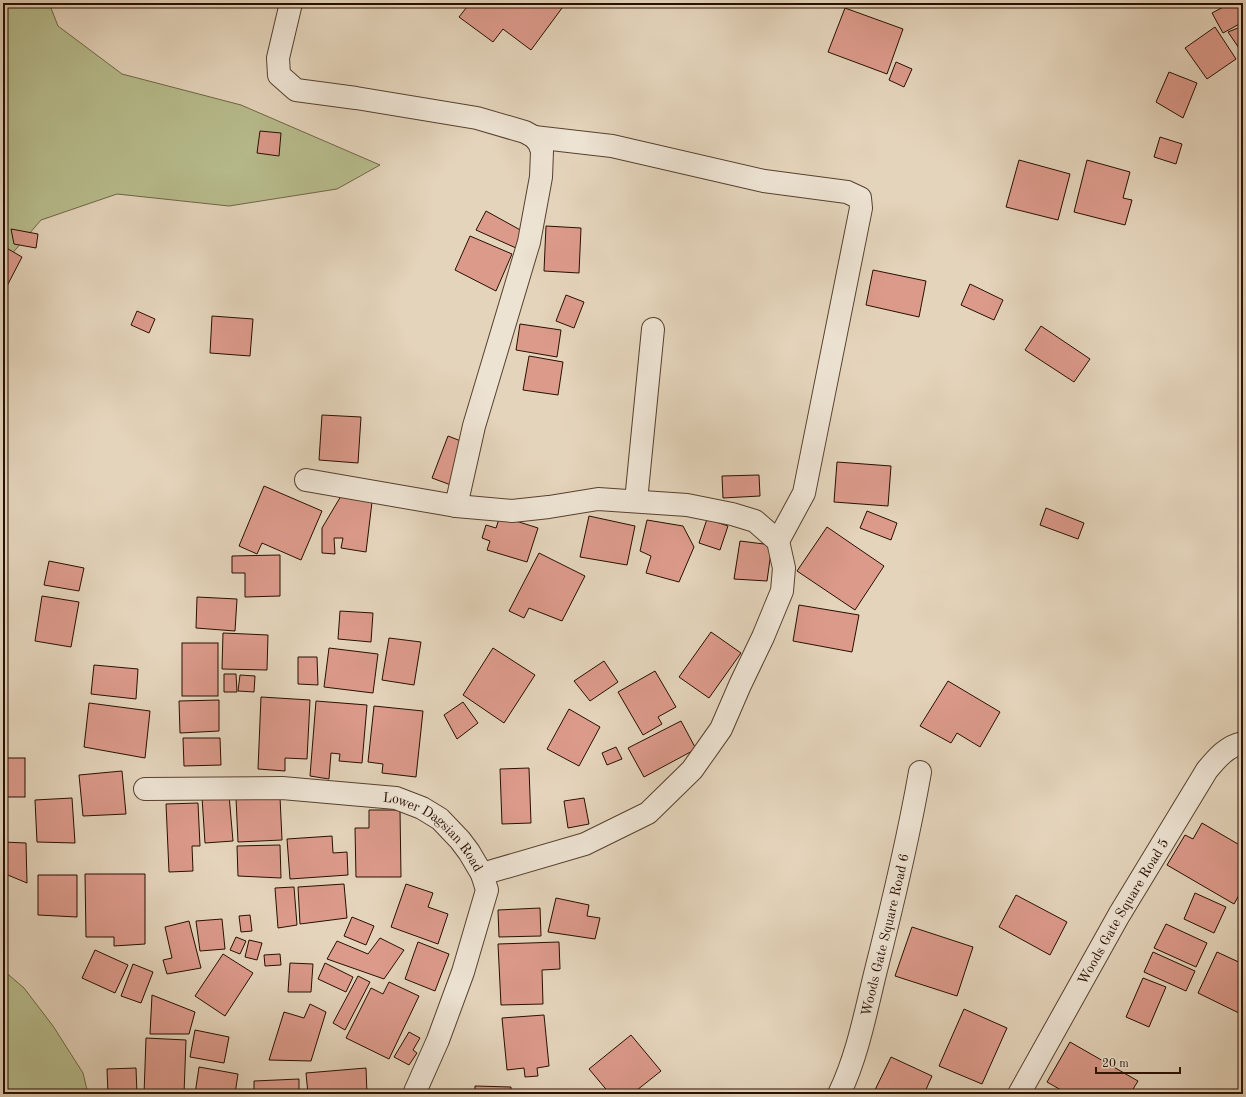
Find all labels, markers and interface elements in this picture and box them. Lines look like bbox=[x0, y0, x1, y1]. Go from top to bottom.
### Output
street label: Lower Dagsian Road bbox=[382, 791, 485, 874]
street label: Woods Gate Square Road 5 bbox=[1076, 836, 1172, 987]
street label: Woods Gate Square Road 6 bbox=[859, 852, 912, 1018]
scale bar bbox=[1096, 1049, 1180, 1075]
text: 20 m bbox=[1102, 1058, 1129, 1070]

